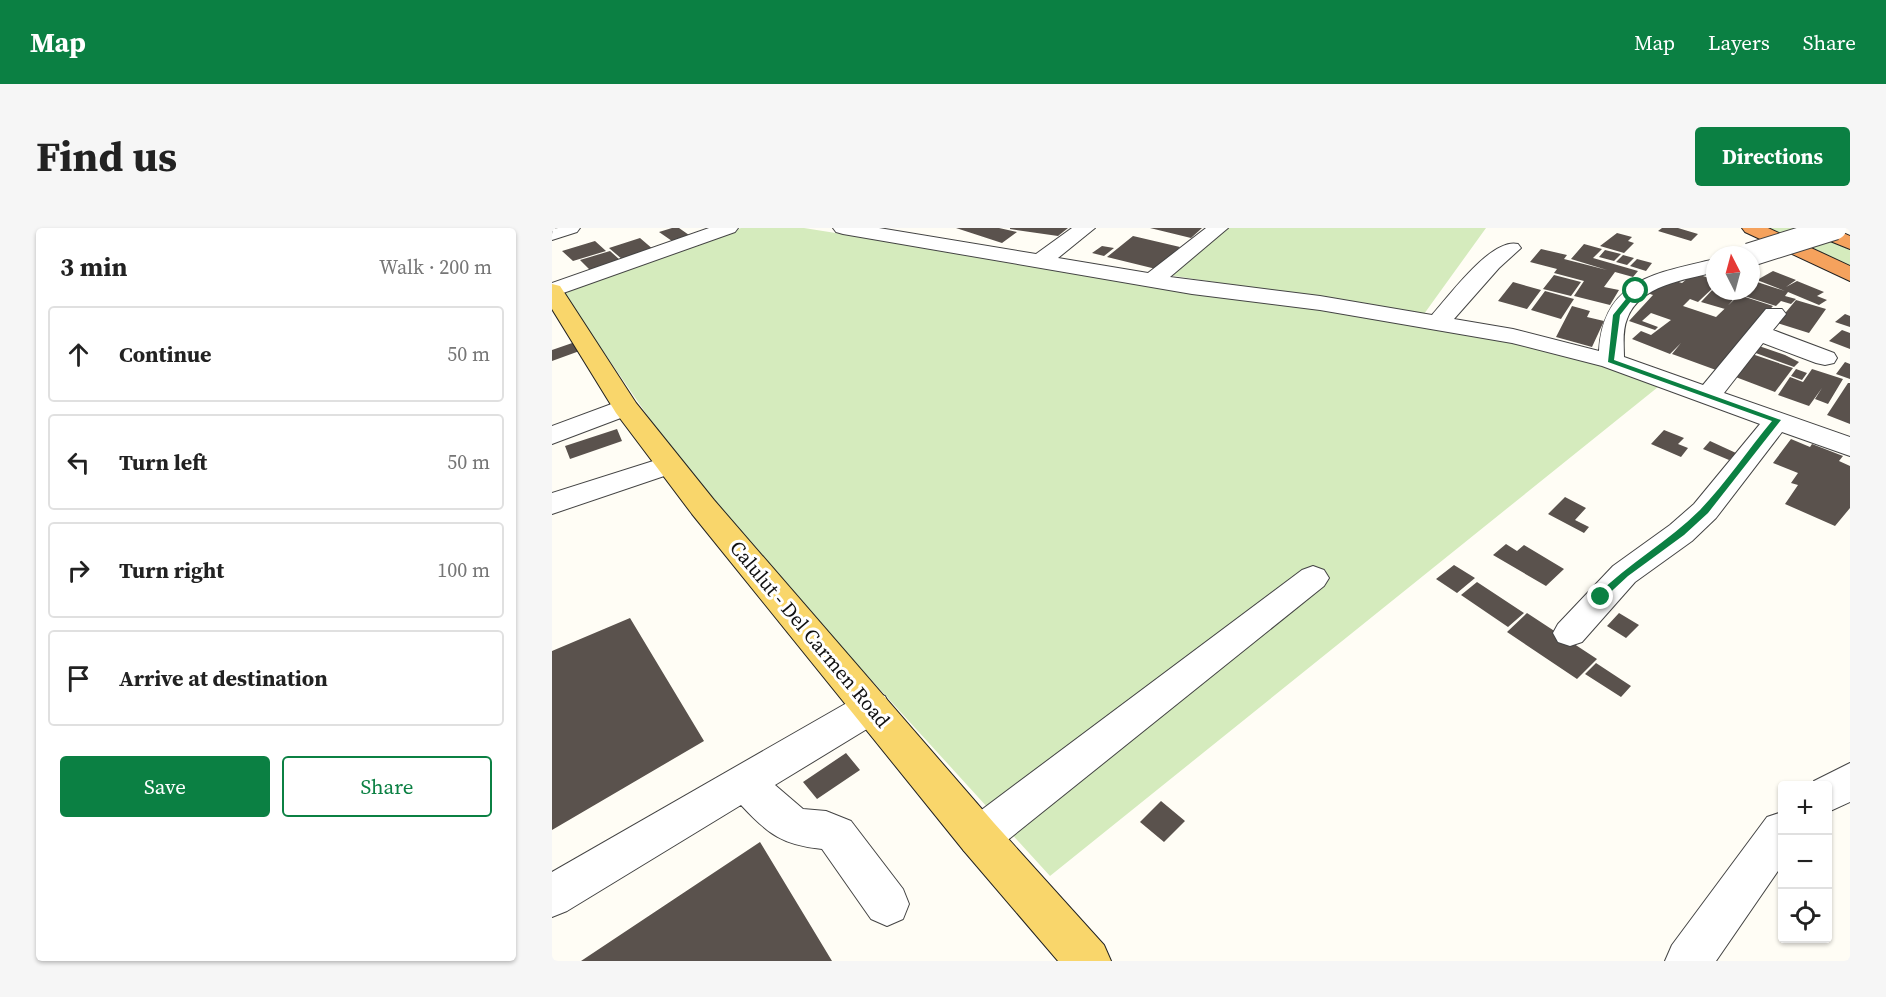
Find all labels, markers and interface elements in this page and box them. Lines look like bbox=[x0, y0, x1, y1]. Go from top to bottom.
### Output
text: Map bbox=[30, 23, 86, 61]
text: Map bbox=[1634, 28, 1675, 57]
text: Layers bbox=[1708, 28, 1770, 57]
text: Share bbox=[1803, 28, 1856, 57]
text: Find us bbox=[36, 127, 177, 185]
button: Directions bbox=[1695, 127, 1850, 186]
north arrow bbox=[1706, 246, 1760, 300]
text: 3 min bbox=[60, 249, 127, 285]
text: Walk · 200 m bbox=[379, 253, 492, 281]
route start bbox=[1622, 277, 1648, 303]
icon: ahead bbox=[62, 338, 95, 371]
text: Continue bbox=[119, 339, 212, 369]
text: 50 m bbox=[447, 340, 490, 368]
icon: left bbox=[62, 446, 95, 479]
text: Turn left bbox=[119, 447, 207, 477]
text: 50 m bbox=[447, 448, 490, 476]
street label: Calulut - Del Carmen Road bbox=[723, 535, 897, 734]
icon: right bbox=[62, 554, 95, 587]
text: Turn right bbox=[119, 555, 224, 585]
text: 100 m bbox=[437, 556, 490, 584]
route end bbox=[1587, 583, 1613, 609]
icon: arrive bbox=[62, 662, 95, 695]
text: Arrive at destination bbox=[119, 663, 328, 693]
button: Save bbox=[60, 756, 270, 817]
button: Share bbox=[282, 756, 492, 817]
map controls bbox=[1778, 781, 1832, 943]
button: + bbox=[1778, 781, 1832, 835]
button: − bbox=[1778, 835, 1832, 889]
button: locate bbox=[1778, 889, 1832, 943]

